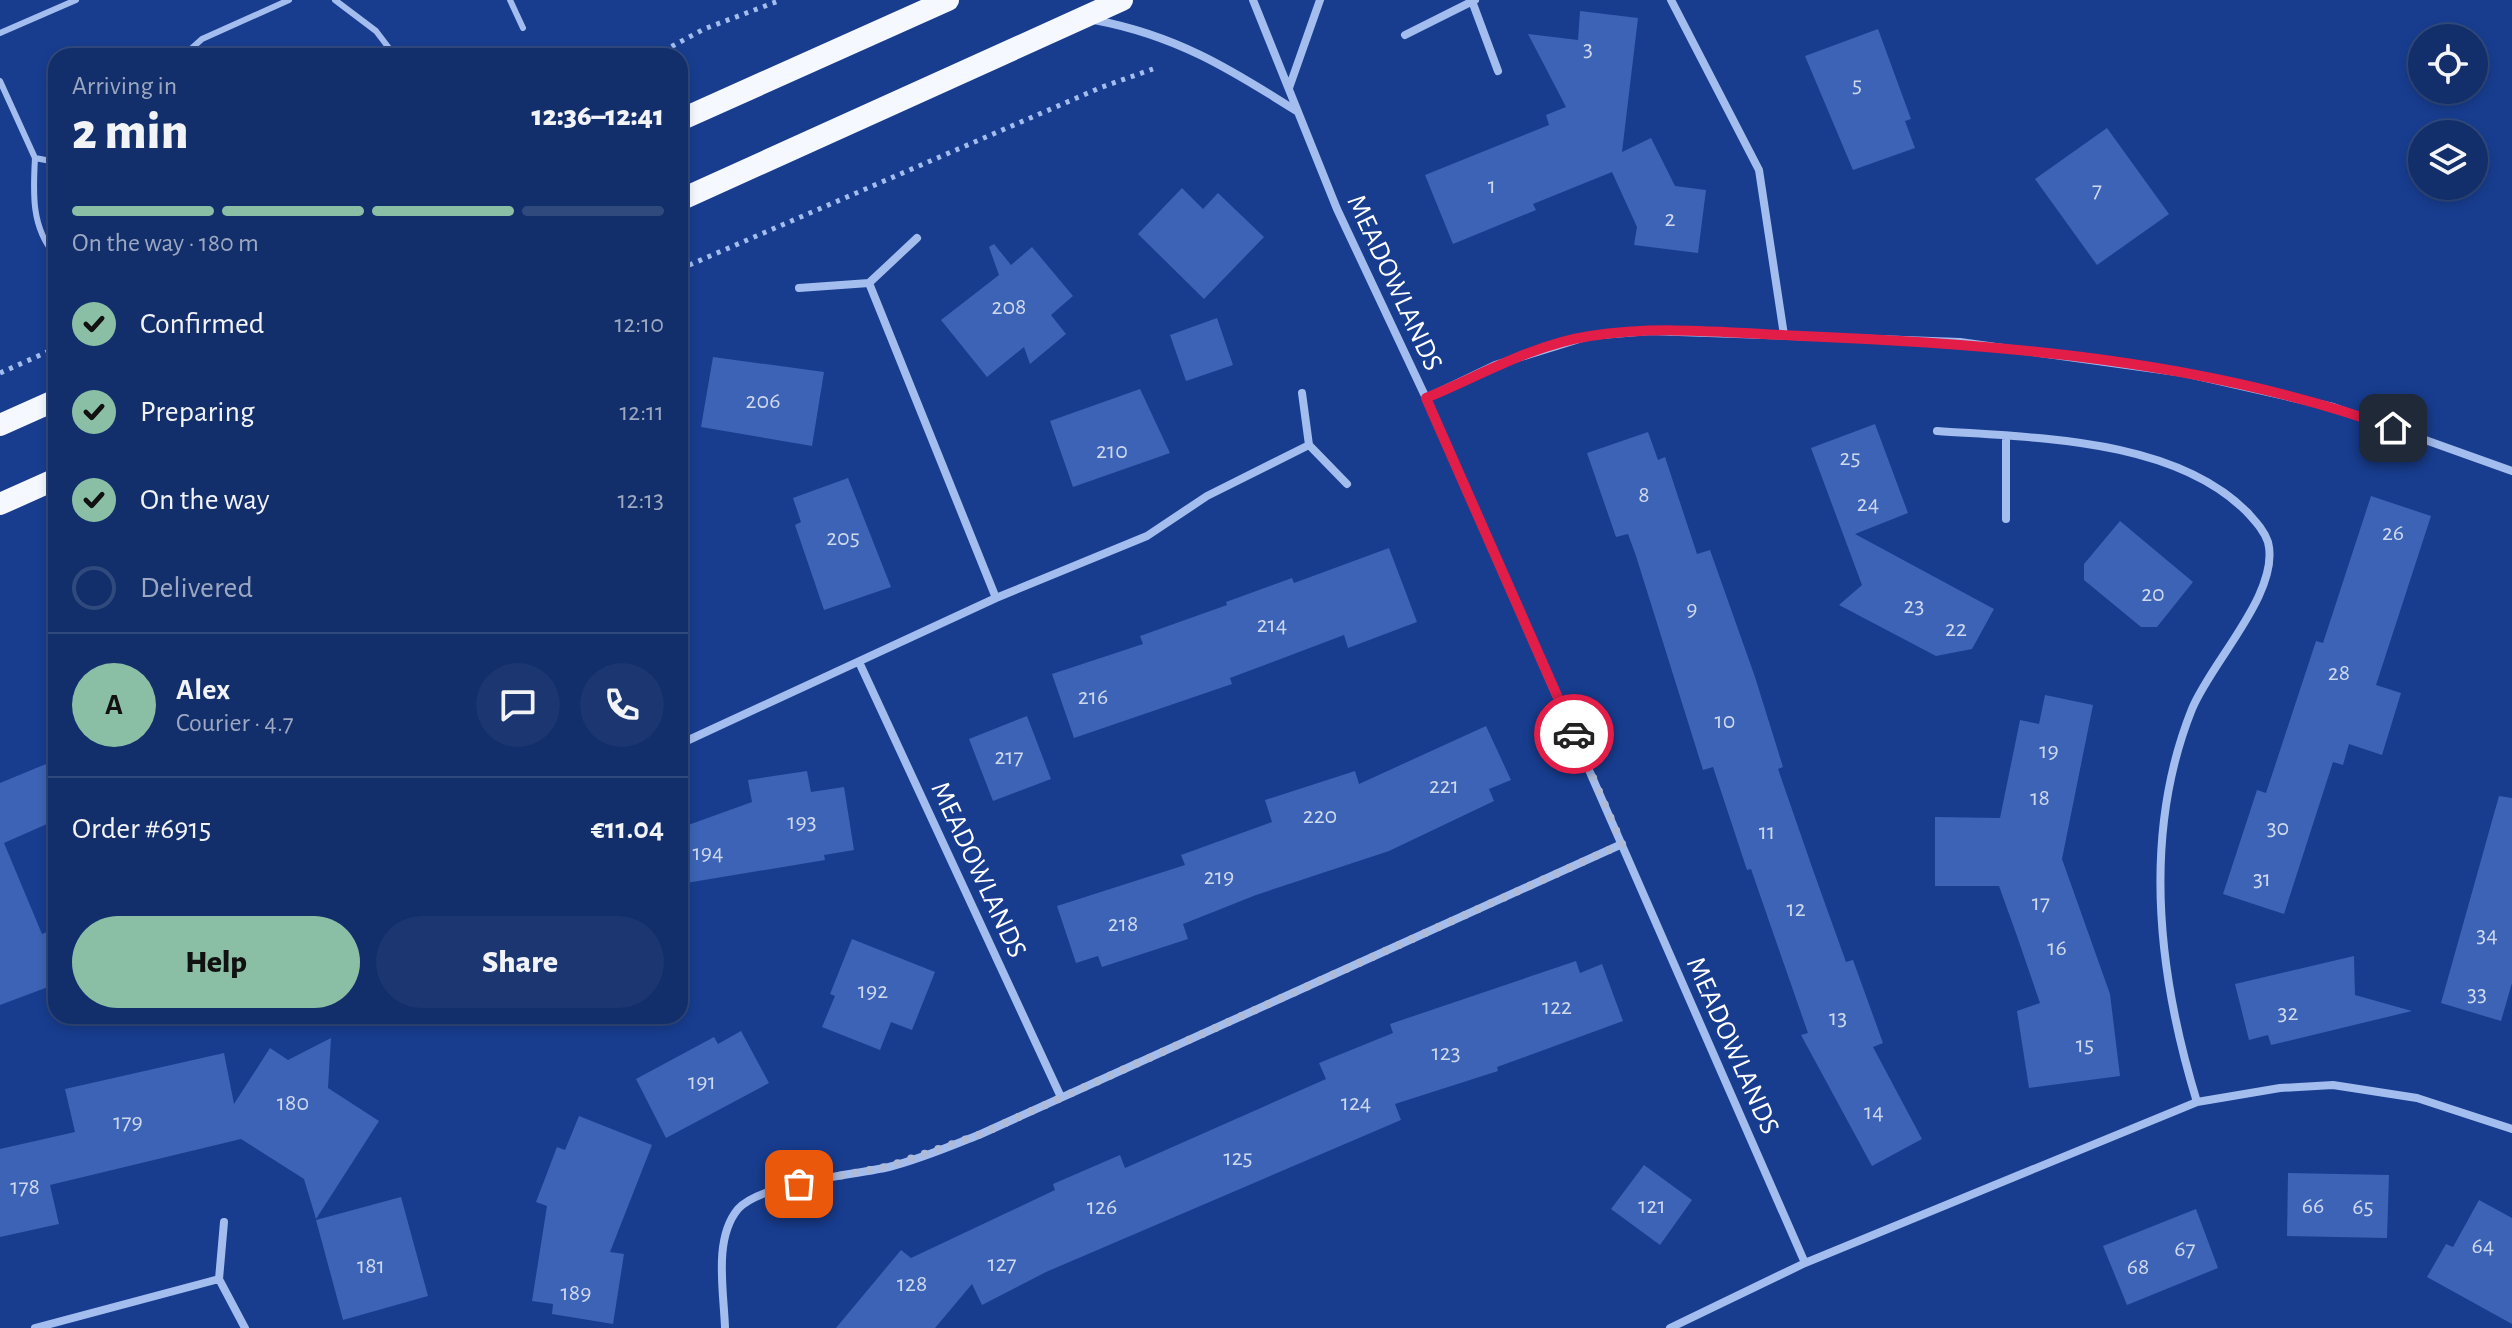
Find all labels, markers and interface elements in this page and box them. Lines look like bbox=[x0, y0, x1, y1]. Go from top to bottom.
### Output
map controls bbox=[2408, 24, 2488, 200]
button: locate bbox=[2408, 24, 2488, 104]
house number: 3 bbox=[1583, 37, 1593, 61]
text: Arriving in bbox=[72, 73, 177, 99]
house number: 5 bbox=[1852, 73, 1862, 97]
text: 12:36–12:41 bbox=[532, 101, 664, 131]
text: 2 min bbox=[72, 106, 188, 158]
button: layers bbox=[2408, 120, 2488, 200]
house number: 1 bbox=[1488, 174, 1496, 198]
house number: 7 bbox=[2092, 178, 2102, 202]
street label: MEADOWLANDS bbox=[1341, 191, 1447, 375]
house number: 2 bbox=[1665, 207, 1676, 231]
text: On the way · 180 m bbox=[72, 230, 259, 256]
house number: 208 bbox=[992, 295, 1026, 319]
icon: check bbox=[72, 302, 116, 346]
text: Confirmed bbox=[140, 309, 264, 339]
text: 12:10 bbox=[615, 311, 664, 337]
house number: 206 bbox=[746, 389, 780, 413]
icon: check bbox=[72, 390, 116, 434]
pin bbox=[2359, 394, 2427, 462]
text: Preparing bbox=[140, 397, 255, 427]
text: 12:11 bbox=[619, 399, 664, 425]
icon: home bbox=[2371, 406, 2415, 450]
house number: 210 bbox=[1096, 439, 1128, 463]
house number: 25 bbox=[1840, 446, 1860, 470]
icon: check bbox=[72, 478, 116, 522]
house number: 8 bbox=[1638, 483, 1650, 507]
text: On the way bbox=[140, 485, 269, 515]
text: 12:13 bbox=[618, 487, 664, 513]
house number: 24 bbox=[1857, 492, 1879, 516]
house number: 26 bbox=[2382, 521, 2404, 545]
house number: 205 bbox=[826, 526, 860, 550]
text: Delivered bbox=[140, 573, 253, 603]
house number: 20 bbox=[2141, 582, 2165, 606]
house number: 23 bbox=[1904, 594, 1924, 618]
house number: 9 bbox=[1686, 597, 1698, 621]
house number: 214 bbox=[1257, 613, 1287, 637]
house number: 22 bbox=[1945, 617, 1967, 641]
house number: 28 bbox=[2328, 661, 2350, 685]
button: chat bbox=[476, 663, 560, 747]
button: phone bbox=[580, 663, 664, 747]
text: Alex bbox=[176, 675, 230, 705]
house number: 216 bbox=[1078, 685, 1108, 709]
text: A bbox=[105, 690, 123, 720]
courier bbox=[1534, 694, 1614, 774]
house number: 10 bbox=[1715, 709, 1735, 733]
text: Courier · 4.7 bbox=[176, 710, 294, 736]
icon: car bbox=[1552, 712, 1596, 756]
house number: 19 bbox=[2039, 739, 2059, 763]
house number: 217 bbox=[994, 745, 1024, 769]
house number: 221 bbox=[1429, 774, 1459, 798]
street label: MEADOWLANDS bbox=[925, 778, 1031, 962]
house number: 18 bbox=[2030, 786, 2050, 810]
house number: 220 bbox=[1303, 804, 1337, 828]
house number: 193 bbox=[787, 810, 817, 834]
text: Order #6915 bbox=[72, 814, 211, 844]
text: €11.04 bbox=[591, 814, 664, 844]
house number: 30 bbox=[2267, 816, 2289, 840]
house number: 11 bbox=[1759, 820, 1775, 844]
house number: 194 bbox=[692, 841, 724, 865]
house number: 219 bbox=[1204, 865, 1234, 889]
house number: 31 bbox=[2253, 867, 2271, 891]
house number: 17 bbox=[2032, 891, 2050, 915]
house number: 12 bbox=[1786, 897, 1806, 921]
house number: 218 bbox=[1108, 912, 1138, 936]
button: Help bbox=[72, 916, 360, 1008]
button: Share bbox=[376, 916, 664, 1008]
house number: 34 bbox=[2476, 923, 2498, 947]
house number: 16 bbox=[2047, 936, 2067, 960]
street label: MEADOWLANDS bbox=[1681, 953, 1784, 1139]
house number: 192 bbox=[858, 979, 888, 1003]
house number: 33 bbox=[2467, 982, 2487, 1006]
house number: 122 bbox=[1542, 995, 1572, 1019]
house number: 32 bbox=[2278, 1001, 2298, 1025]
house number: 13 bbox=[1829, 1006, 1847, 1030]
house number: 15 bbox=[2076, 1033, 2094, 1057]
house number: 123 bbox=[1431, 1041, 1461, 1065]
house number: 191 bbox=[688, 1070, 716, 1094]
house number: 180 bbox=[277, 1091, 309, 1115]
house number: 124 bbox=[1341, 1091, 1371, 1115]
house number: 14 bbox=[1864, 1100, 1884, 1124]
house number: 179 bbox=[113, 1110, 143, 1134]
house number: 125 bbox=[1223, 1146, 1253, 1170]
pin bbox=[765, 1150, 833, 1218]
icon: bag bbox=[777, 1162, 821, 1206]
house number: 178 bbox=[10, 1175, 40, 1199]
house number: 121 bbox=[1638, 1194, 1666, 1218]
house number: 66 bbox=[2302, 1194, 2324, 1218]
house number: 126 bbox=[1087, 1195, 1117, 1219]
house number: 65 bbox=[2352, 1195, 2374, 1219]
house number: 64 bbox=[2472, 1234, 2494, 1258]
house number: 67 bbox=[2174, 1237, 2196, 1261]
house number: 127 bbox=[987, 1252, 1017, 1276]
house number: 181 bbox=[357, 1254, 385, 1278]
house number: 68 bbox=[2127, 1255, 2149, 1279]
house number: 128 bbox=[897, 1272, 927, 1296]
house number: 189 bbox=[561, 1281, 591, 1305]

